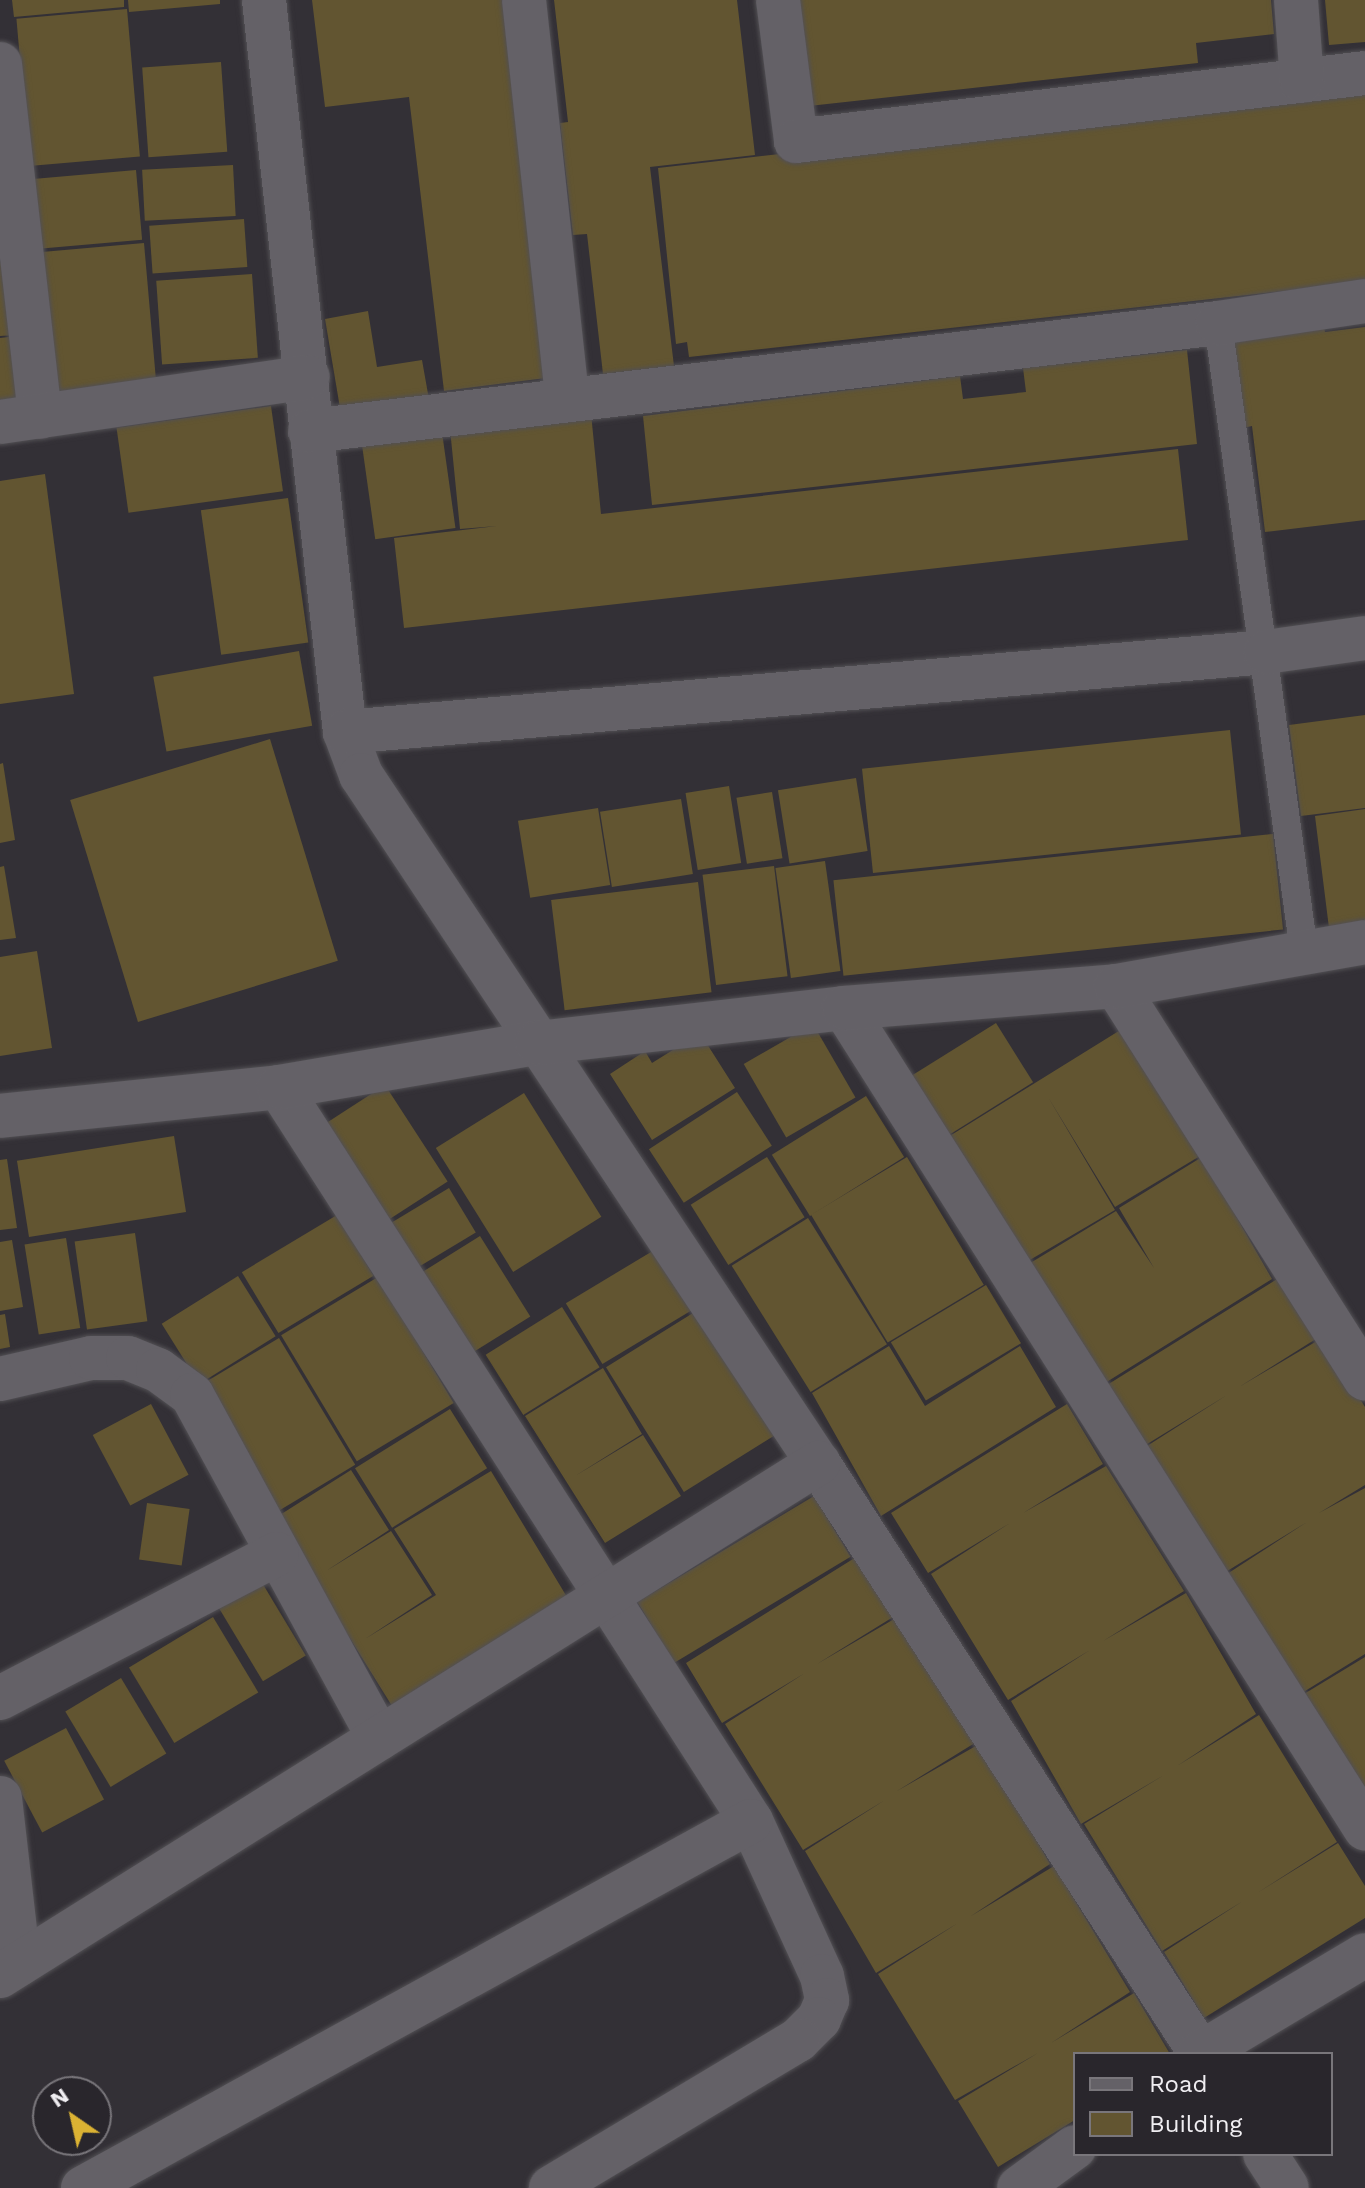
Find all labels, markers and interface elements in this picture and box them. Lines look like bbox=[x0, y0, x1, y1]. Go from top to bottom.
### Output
legend bbox=[1073, 2052, 1333, 2156]
text: Road bbox=[1149, 2070, 1208, 2098]
north arrow bbox=[32, 2076, 112, 2156]
text: N bbox=[46, 2082, 73, 2112]
text: Building bbox=[1149, 2110, 1242, 2138]

